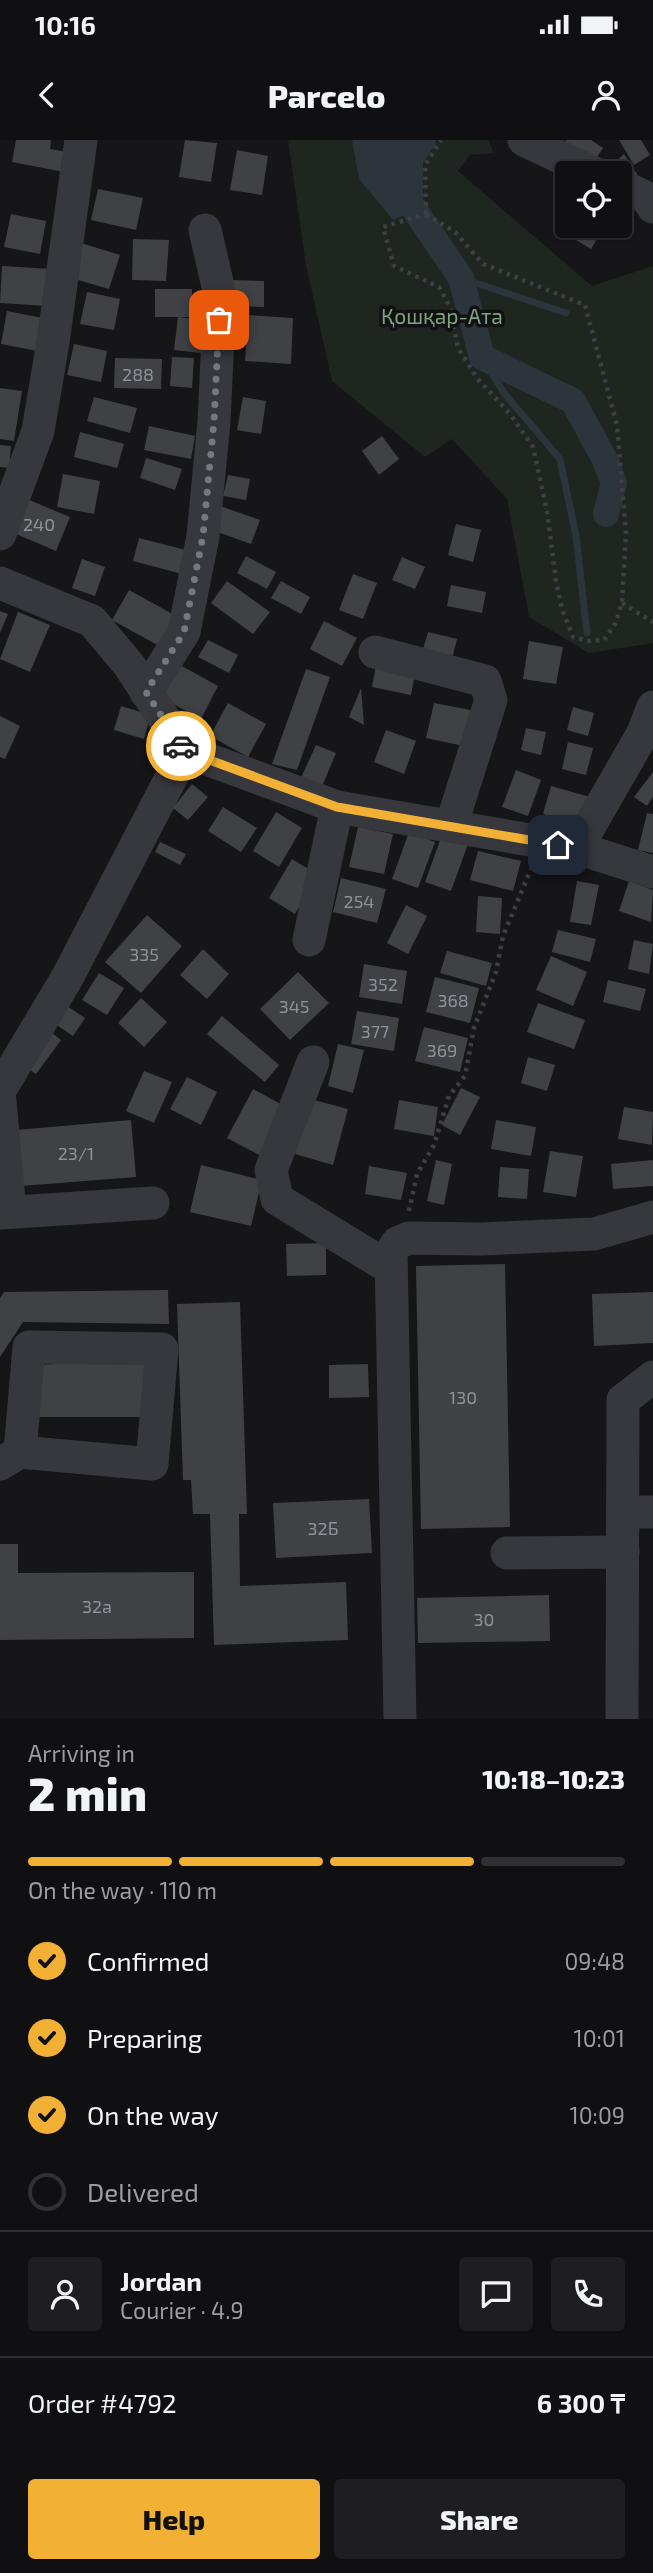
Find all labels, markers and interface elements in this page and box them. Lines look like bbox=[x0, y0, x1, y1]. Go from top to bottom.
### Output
text: 10:16 bbox=[35, 9, 96, 40]
icon: back bbox=[28, 76, 66, 114]
text: Parcelo bbox=[268, 76, 385, 114]
icon: person bbox=[587, 76, 625, 114]
map controls bbox=[555, 161, 632, 238]
button: locate bbox=[555, 161, 632, 238]
pin bbox=[189, 290, 249, 350]
icon: bag bbox=[200, 301, 238, 339]
park label: Қошқар-Ата bbox=[381, 303, 503, 328]
house number: 288 bbox=[122, 363, 154, 385]
house number: 240 bbox=[23, 513, 55, 535]
courier bbox=[146, 711, 216, 781]
icon: car bbox=[162, 727, 200, 765]
pin bbox=[528, 815, 588, 875]
icon: home bbox=[539, 826, 577, 864]
house number: 254 bbox=[344, 890, 374, 912]
house number: 335 bbox=[129, 943, 159, 965]
house number: 352 bbox=[368, 973, 398, 995]
house number: 368 bbox=[437, 989, 469, 1011]
house number: 345 bbox=[279, 995, 309, 1017]
house number: 377 bbox=[361, 1020, 389, 1042]
house number: 369 bbox=[427, 1039, 457, 1061]
house number: 23/1 bbox=[58, 1142, 94, 1164]
house number: 130 bbox=[449, 1386, 477, 1408]
house number: 32Б bbox=[308, 1517, 338, 1539]
house number: 32а bbox=[82, 1595, 112, 1617]
house number: 30 bbox=[474, 1608, 494, 1630]
text: Arriving in bbox=[28, 1739, 135, 1767]
text: 10:18–10:23 bbox=[482, 1763, 625, 1794]
text: 2 min bbox=[28, 1765, 147, 1820]
text: On the way · 110 m bbox=[28, 1876, 217, 1904]
icon: check bbox=[28, 1942, 66, 1980]
text: Confirmed bbox=[87, 1945, 210, 1976]
text: 09:48 bbox=[564, 1947, 625, 1975]
icon: check bbox=[28, 2019, 66, 2057]
text: Preparing bbox=[87, 2022, 202, 2053]
text: 10:01 bbox=[574, 2024, 625, 2052]
icon: check bbox=[28, 2096, 66, 2134]
text: On the way bbox=[87, 2099, 218, 2130]
text: 10:09 bbox=[570, 2101, 625, 2129]
text: Delivered bbox=[87, 2176, 199, 2207]
button: person bbox=[28, 2257, 102, 2331]
button: chat bbox=[459, 2257, 533, 2331]
button: phone bbox=[551, 2257, 625, 2331]
text: Jordan bbox=[120, 2265, 202, 2296]
text: Courier · 4.9 bbox=[120, 2296, 244, 2324]
text: Order #4792 bbox=[28, 2387, 177, 2418]
text: 6 300 ₸ bbox=[537, 2387, 625, 2418]
button: Help bbox=[28, 2479, 320, 2559]
button: Share bbox=[334, 2479, 625, 2559]

